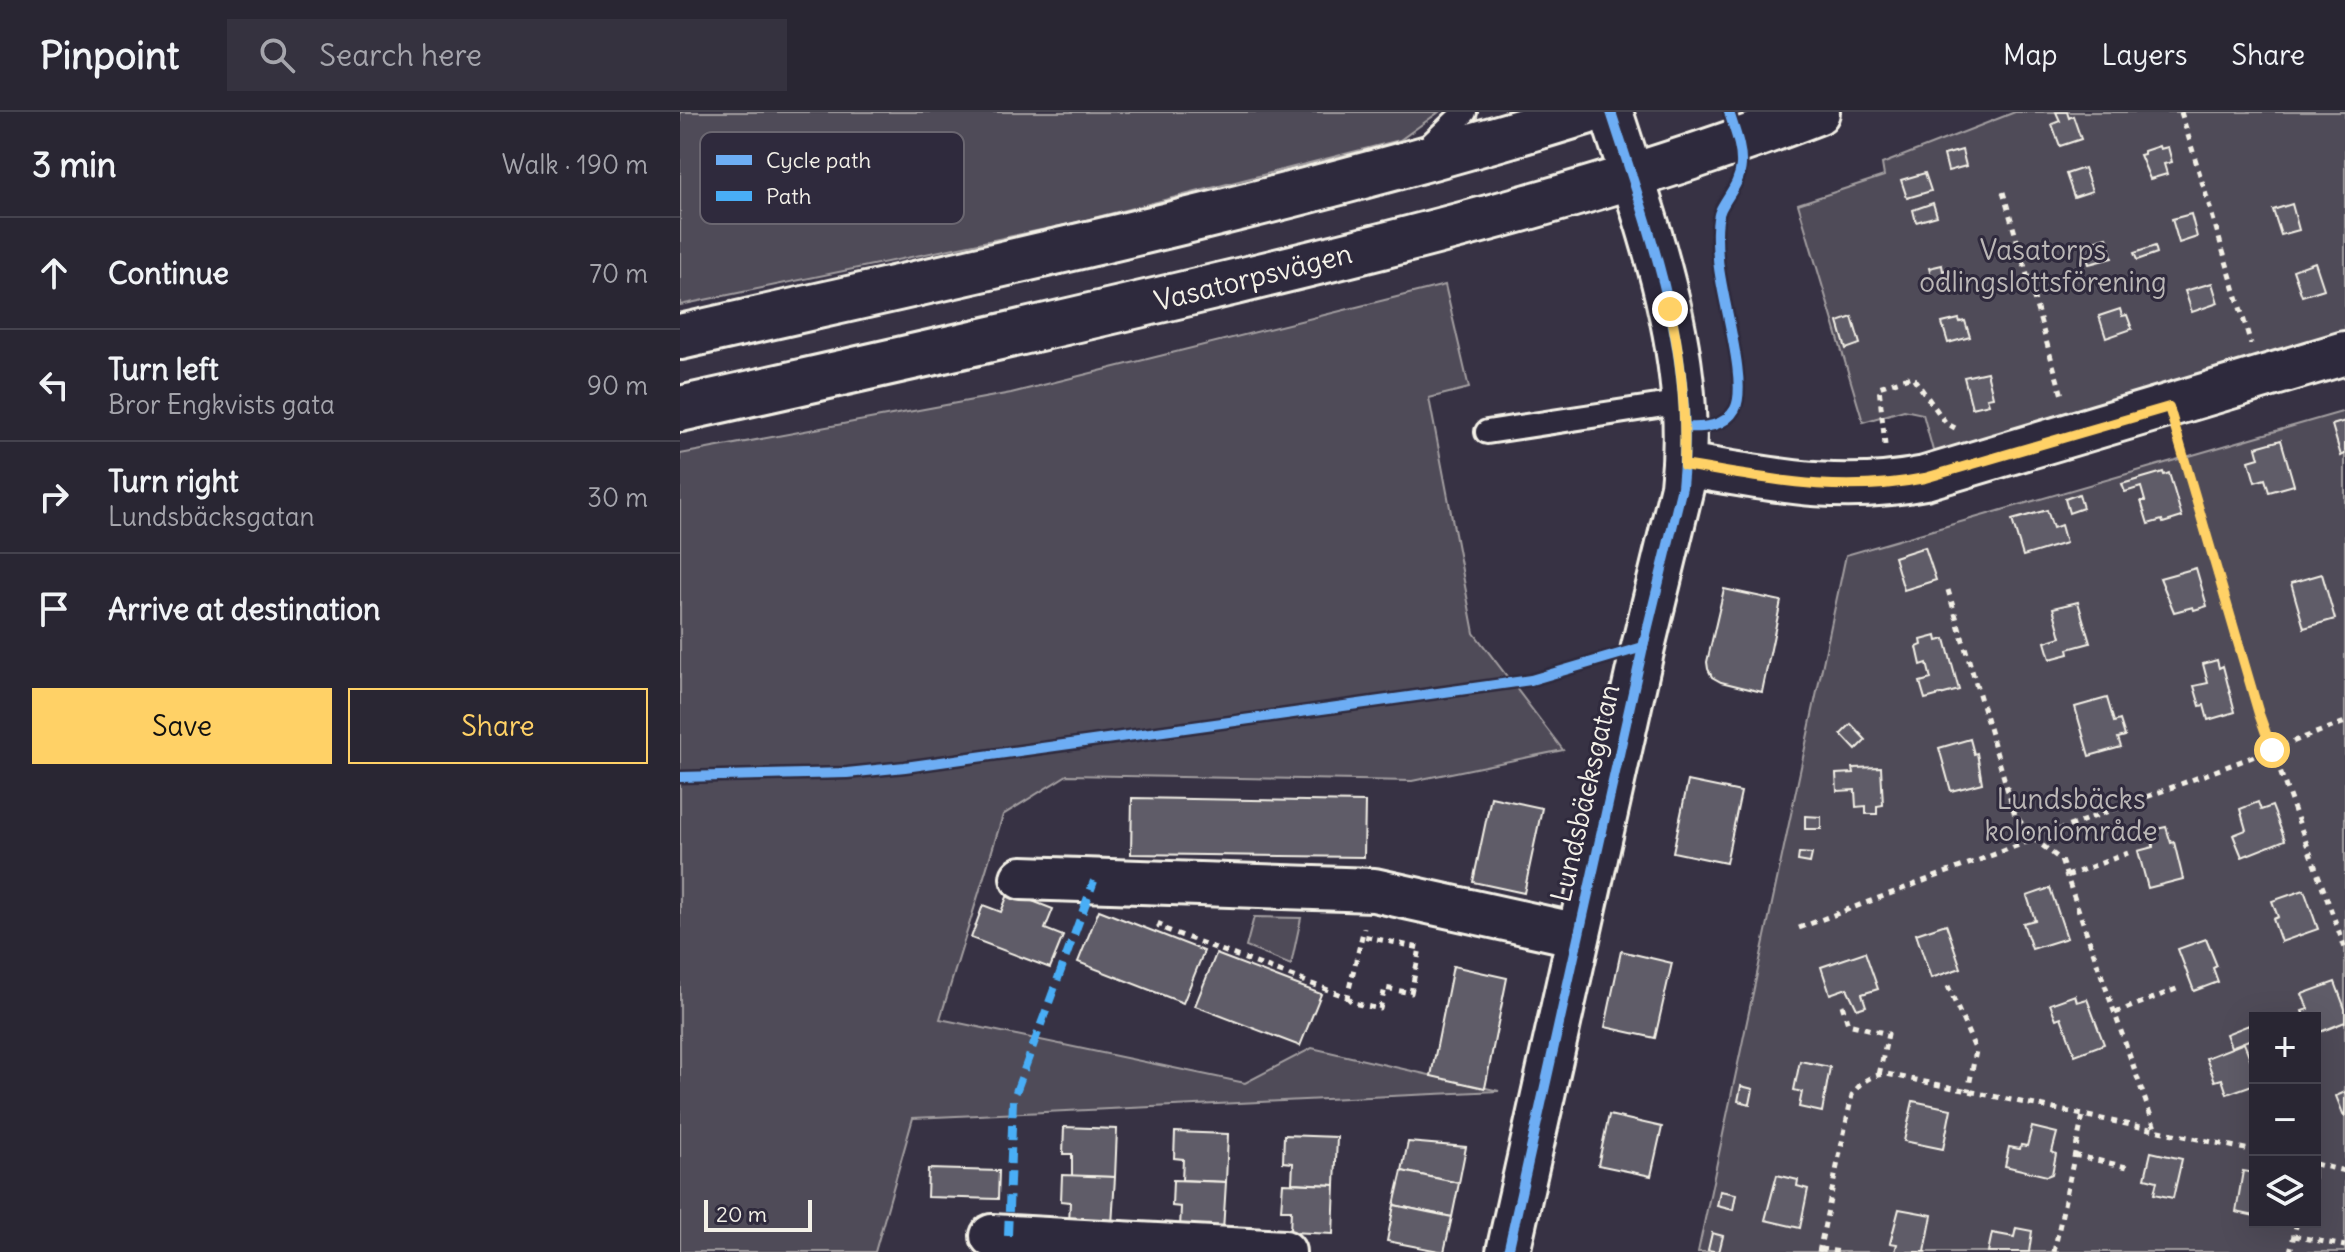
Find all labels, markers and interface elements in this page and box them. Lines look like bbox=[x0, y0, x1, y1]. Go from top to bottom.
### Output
search box bbox=[227, 19, 787, 91]
text: Pinpoint bbox=[40, 32, 179, 79]
icon: search bbox=[255, 33, 299, 77]
text: Search here bbox=[319, 36, 482, 74]
text: Map bbox=[2003, 37, 2058, 73]
text: Layers bbox=[2102, 37, 2188, 73]
text: Share bbox=[2232, 37, 2305, 73]
legend bbox=[700, 132, 964, 224]
text: 3 min bbox=[32, 143, 117, 186]
text: Cycle path bbox=[766, 146, 871, 174]
text: Walk · 190 m bbox=[502, 148, 648, 181]
text: Path bbox=[766, 182, 811, 210]
park label: Vasatorps odlingslottsförening bbox=[1919, 232, 2167, 300]
street label: Vasatorpsvägen bbox=[1150, 235, 1356, 319]
icon: ahead bbox=[32, 251, 76, 295]
text: Continue bbox=[108, 254, 229, 292]
text: 70 m bbox=[589, 257, 648, 290]
route end bbox=[1652, 291, 1688, 327]
text: Turn left bbox=[108, 350, 219, 388]
icon: left bbox=[32, 363, 76, 407]
text: 90 m bbox=[587, 369, 648, 402]
text: Bror Engkvists gata bbox=[108, 388, 335, 421]
text: Turn right bbox=[108, 462, 239, 500]
icon: right bbox=[32, 475, 76, 519]
text: 30 m bbox=[587, 481, 648, 514]
text: Lundsbäcksgatan bbox=[108, 500, 315, 533]
icon: arrive bbox=[32, 587, 76, 631]
text: Arrive at destination bbox=[108, 590, 380, 628]
street label: Lundsbäcksgatan bbox=[1542, 681, 1628, 905]
button: Save bbox=[32, 688, 332, 764]
button: Share bbox=[348, 688, 648, 764]
route start bbox=[2254, 732, 2290, 768]
park label: Lundsbäcks koloniområde bbox=[1984, 781, 2158, 849]
map controls bbox=[2249, 1012, 2321, 1228]
button: + bbox=[2249, 1012, 2321, 1084]
button: − bbox=[2249, 1084, 2321, 1156]
button: layers bbox=[2249, 1156, 2321, 1228]
scale bar bbox=[704, 1196, 812, 1232]
text: 20 m bbox=[716, 1200, 767, 1228]

